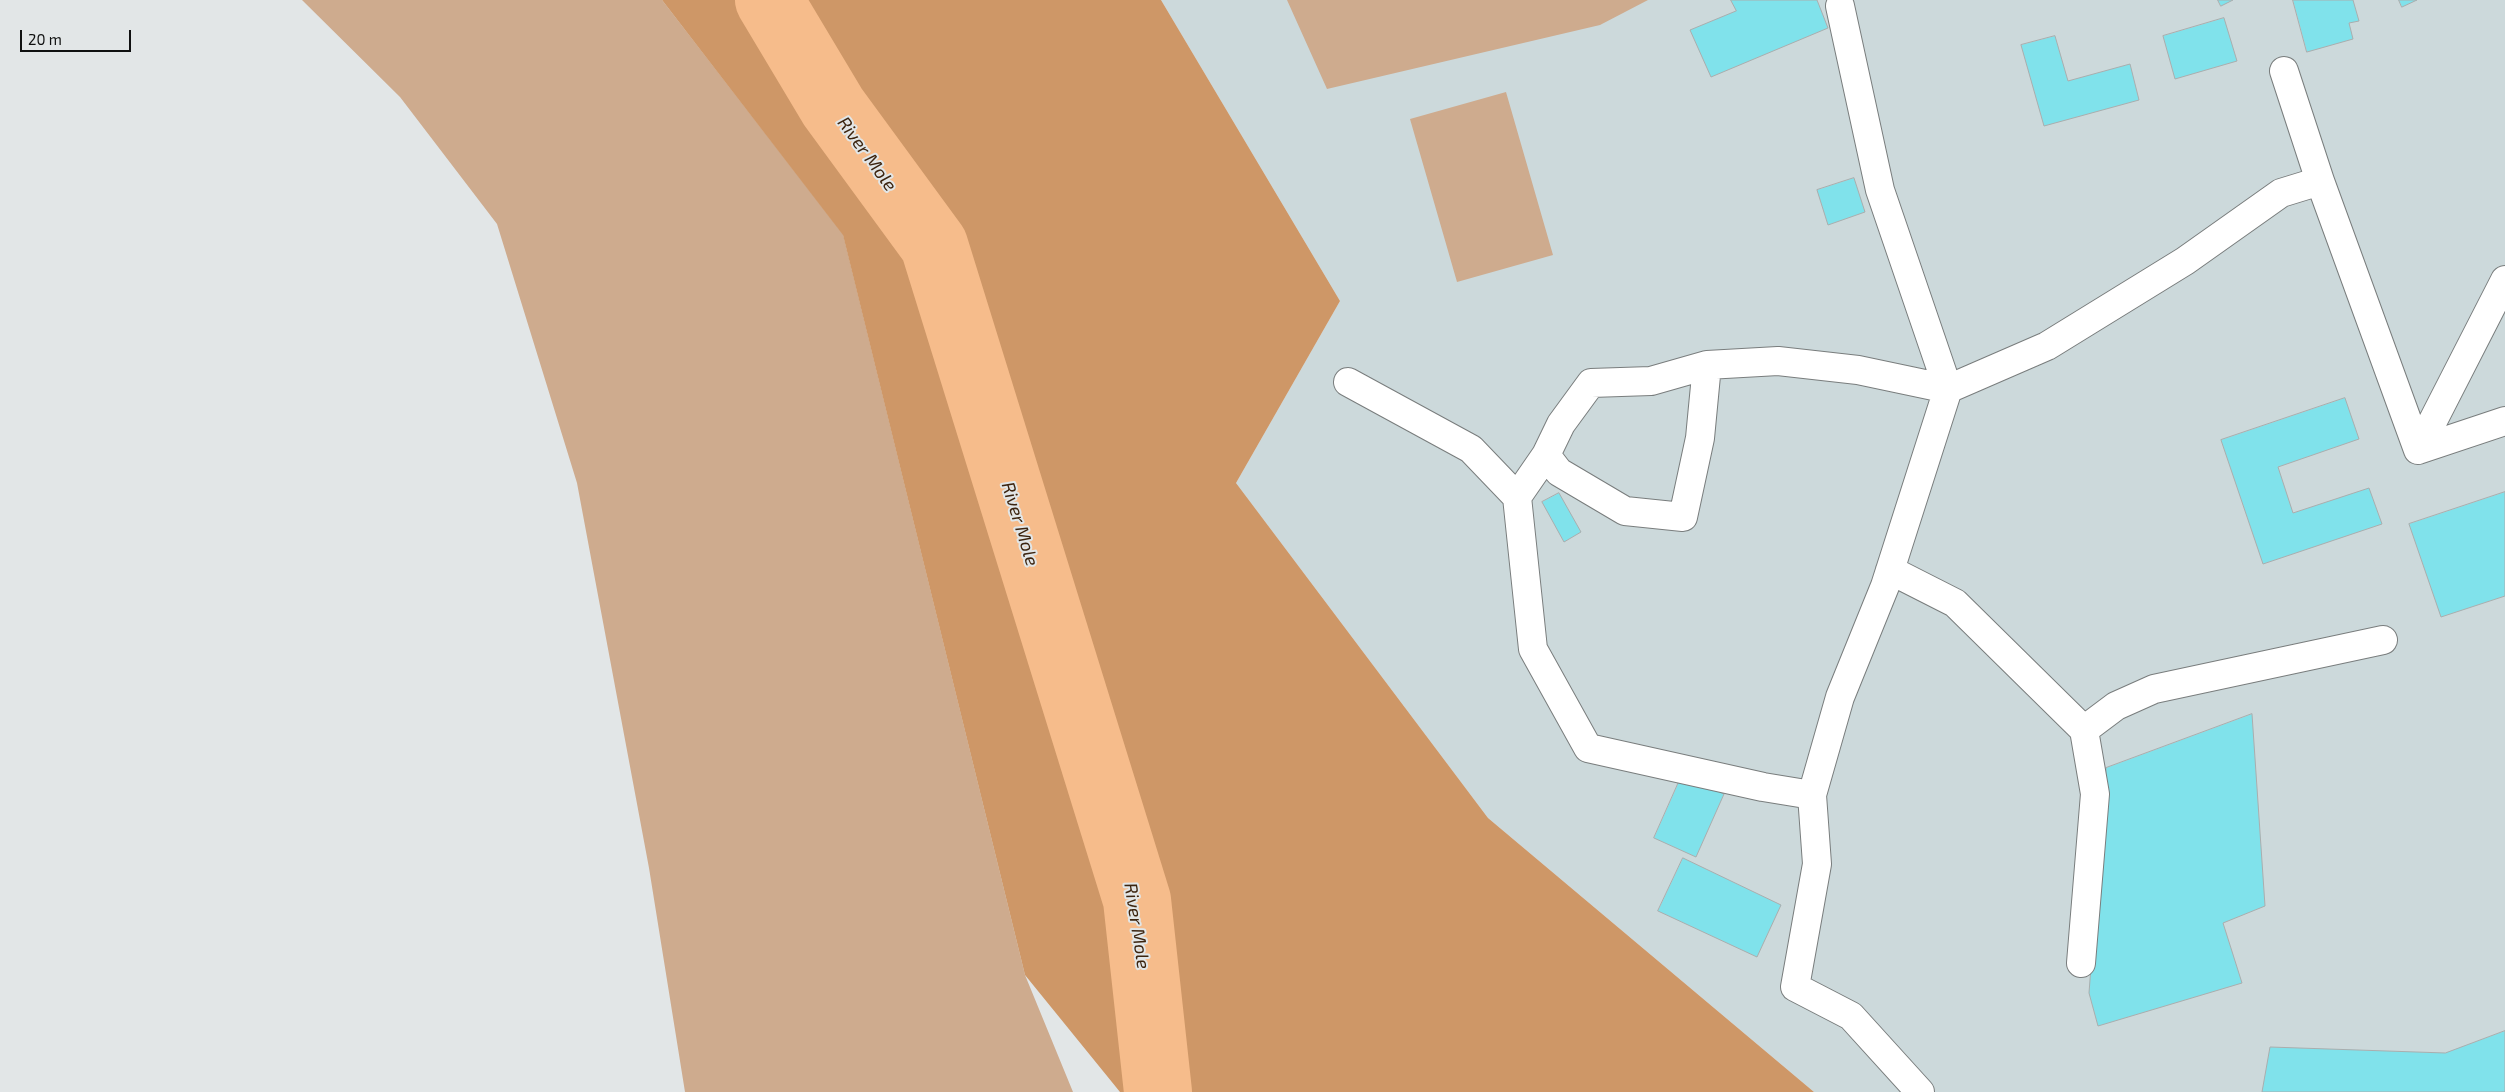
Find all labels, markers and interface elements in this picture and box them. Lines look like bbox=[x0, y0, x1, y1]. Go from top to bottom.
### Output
scale bar bbox=[22, 20, 134, 52]
text: 20 m bbox=[28, 30, 62, 48]
water label: River Mole bbox=[833, 113, 901, 195]
water label: River Mole bbox=[997, 479, 1043, 569]
water label: River Mole bbox=[1120, 881, 1154, 971]

